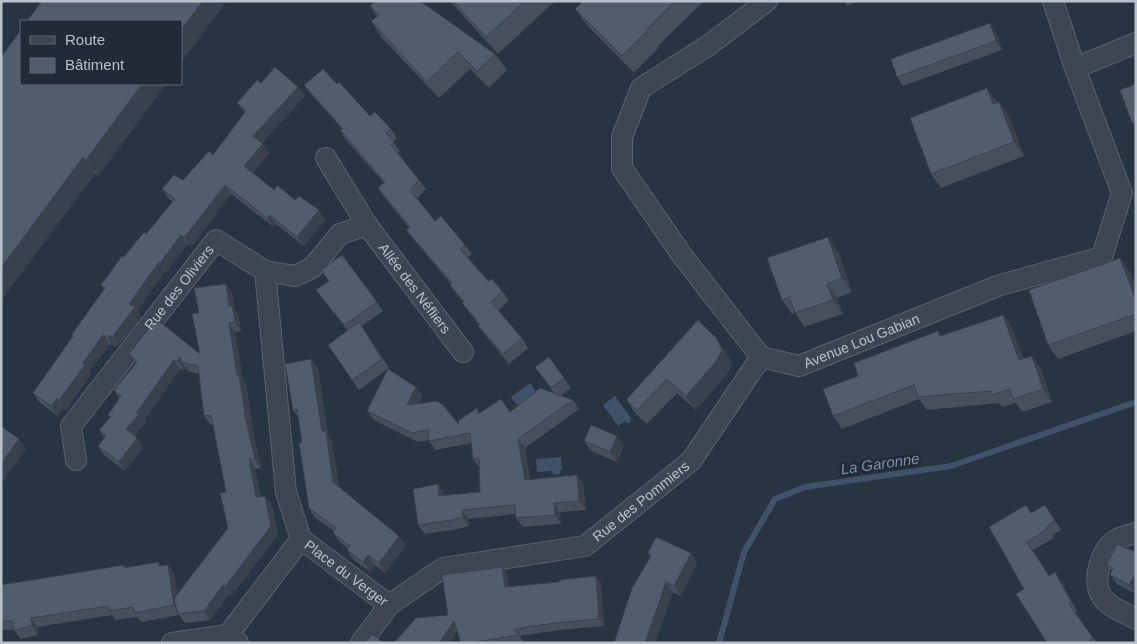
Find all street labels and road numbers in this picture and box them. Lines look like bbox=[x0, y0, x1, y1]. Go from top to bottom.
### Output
street label: Allée des Néfliers bbox=[376, 240, 454, 337]
street label: Rue des Oliviers bbox=[141, 242, 217, 333]
street label: Avenue Lou Gabian bbox=[801, 310, 922, 371]
street label: Rue des Pommiers bbox=[589, 458, 692, 545]
street label: Place du Verger bbox=[302, 537, 391, 609]

